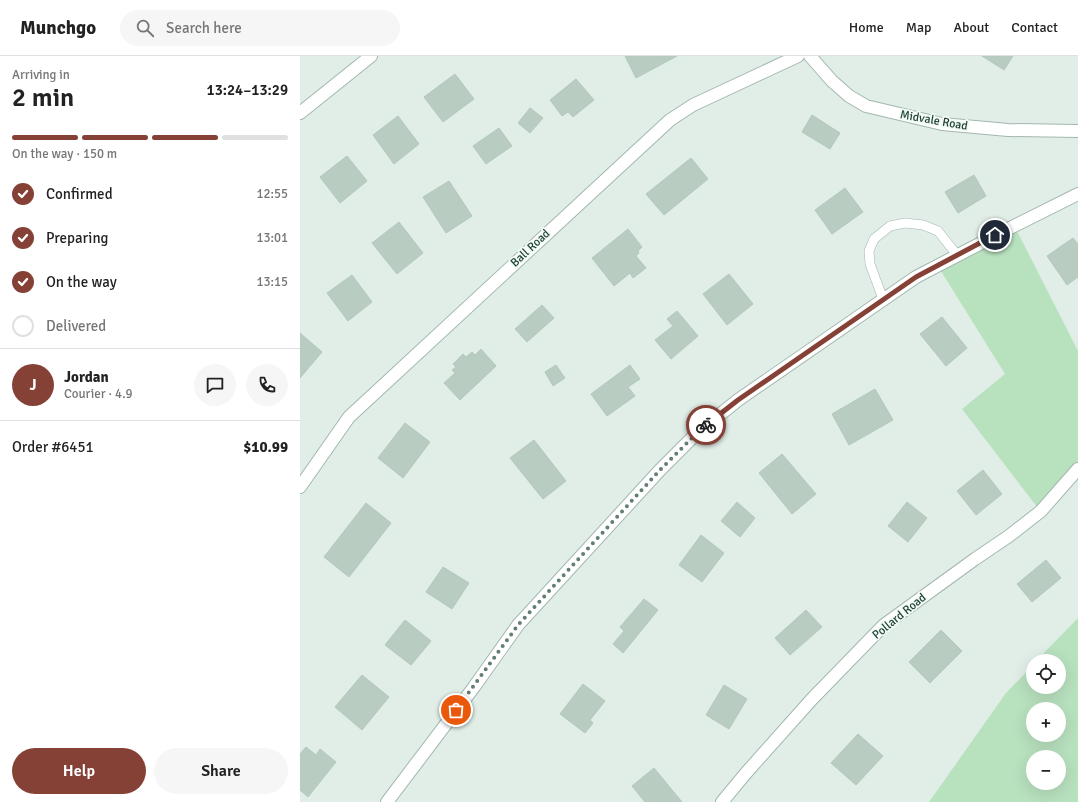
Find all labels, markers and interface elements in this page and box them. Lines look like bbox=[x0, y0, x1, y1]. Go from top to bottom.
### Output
search box bbox=[120, 10, 400, 46]
text: Munchgo bbox=[20, 16, 96, 40]
icon: search bbox=[134, 17, 156, 39]
text: Search here bbox=[166, 19, 242, 37]
text: Home bbox=[849, 19, 884, 36]
text: Map bbox=[906, 19, 931, 36]
text: About bbox=[953, 19, 989, 36]
text: Contact bbox=[1011, 19, 1058, 36]
text: Arriving in bbox=[12, 67, 70, 83]
text: 13:24–13:29 bbox=[207, 81, 288, 99]
text: 2 min bbox=[12, 82, 74, 114]
street label: Midvale Road bbox=[899, 107, 969, 134]
text: On the way · 150 m bbox=[12, 146, 117, 162]
icon: check bbox=[12, 183, 34, 205]
text: Confirmed bbox=[46, 185, 113, 203]
text: 12:55 bbox=[256, 186, 288, 202]
pin bbox=[978, 218, 1012, 252]
icon: home bbox=[984, 224, 1006, 246]
street label: Ball Road bbox=[507, 226, 553, 270]
icon: check bbox=[12, 227, 34, 249]
text: Preparing bbox=[46, 229, 109, 247]
text: 13:01 bbox=[256, 230, 288, 246]
icon: check bbox=[12, 271, 34, 293]
text: On the way bbox=[46, 273, 117, 291]
text: 13:15 bbox=[256, 274, 288, 290]
text: Delivered bbox=[46, 317, 106, 335]
button: chat bbox=[194, 364, 236, 406]
button: phone bbox=[246, 364, 288, 406]
text: Jordan bbox=[64, 368, 109, 386]
text: J bbox=[29, 376, 37, 394]
text: Courier · 4.9 bbox=[64, 386, 133, 402]
courier bbox=[686, 405, 726, 445]
icon: bike bbox=[695, 414, 717, 436]
text: Order #6451 bbox=[12, 438, 94, 456]
text: $10.99 bbox=[243, 438, 288, 456]
street label: Pollard Road bbox=[869, 590, 929, 643]
map controls bbox=[1026, 654, 1066, 790]
button: locate bbox=[1026, 654, 1066, 694]
pin bbox=[439, 693, 473, 727]
icon: bag bbox=[445, 699, 467, 721]
button: + bbox=[1026, 702, 1066, 742]
button: Help bbox=[12, 748, 146, 794]
button: Share bbox=[154, 748, 288, 794]
button: − bbox=[1026, 750, 1066, 790]

